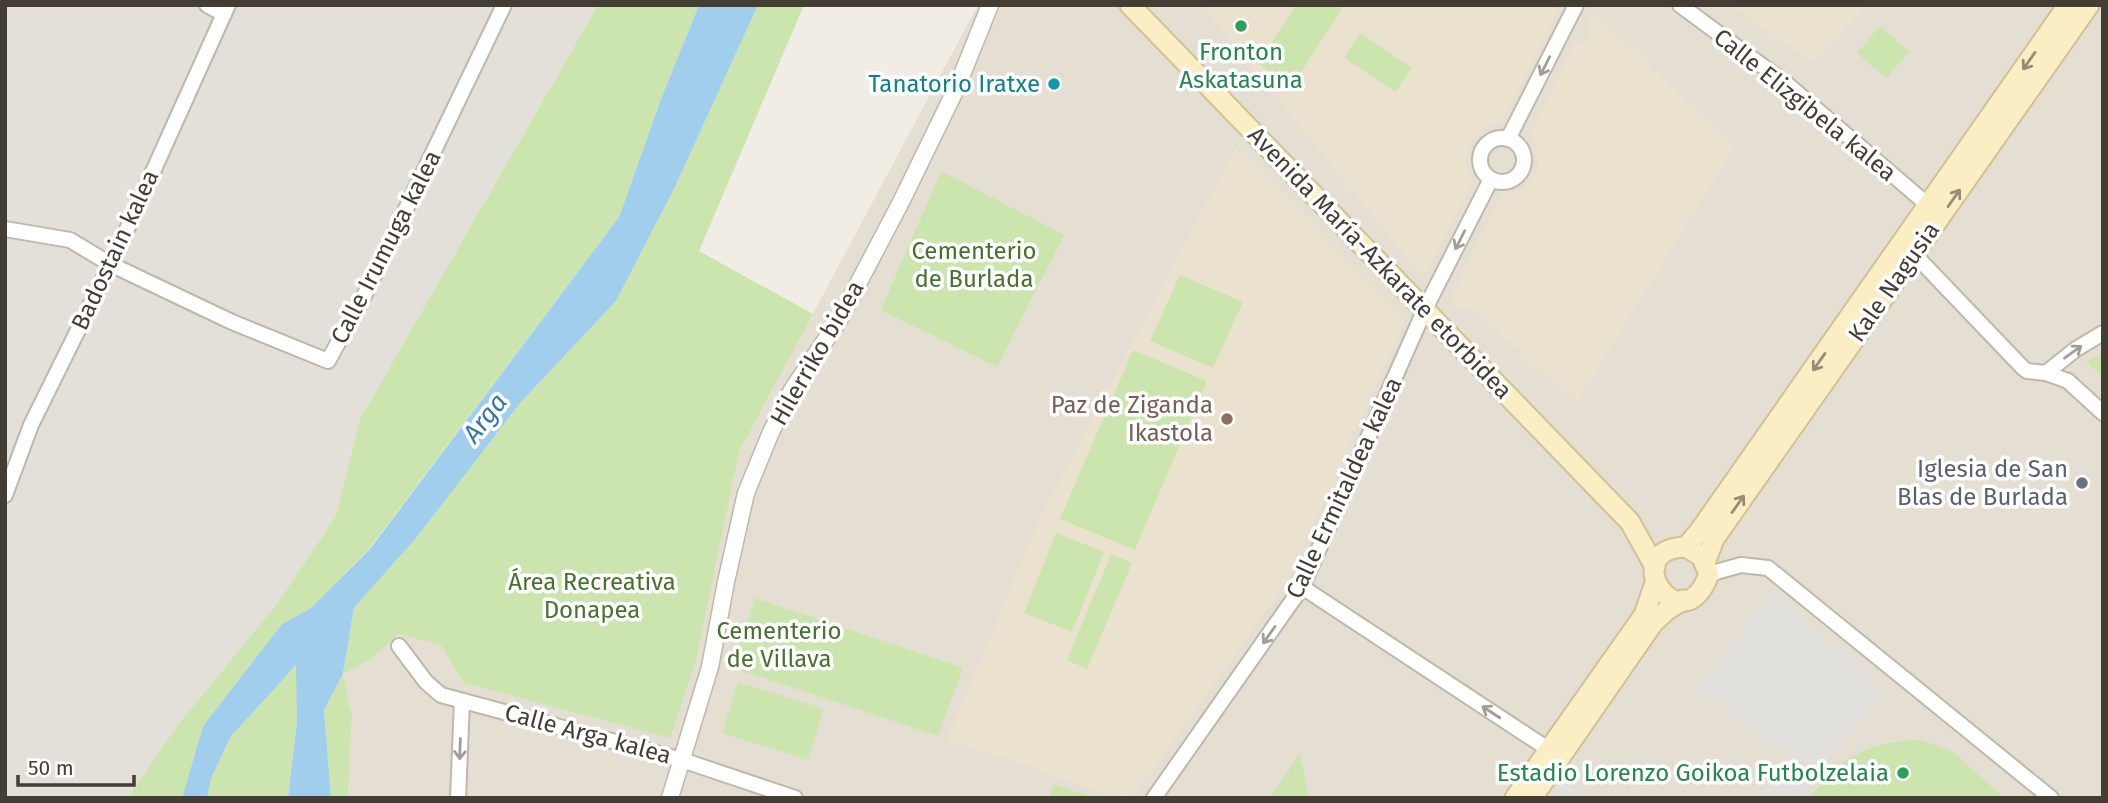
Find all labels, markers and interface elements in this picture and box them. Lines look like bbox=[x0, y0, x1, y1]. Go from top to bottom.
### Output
marker: Fronton Askatasuna bbox=[1233, 18, 1249, 34]
street label: Calle Elizgibela kalea bbox=[1708, 23, 1902, 187]
place label: Fronton Askatasuna bbox=[1179, 38, 1303, 94]
one-way arrow bbox=[2022, 51, 2036, 70]
one-way arrow bbox=[1538, 55, 1552, 76]
place label: Tanatorio Iratxe bbox=[868, 70, 1040, 98]
marker: Tanatorio Iratxe bbox=[1046, 76, 1062, 92]
street label: Avenida María-Azkarate etorbidea bbox=[1242, 121, 1518, 405]
street label: Calle Irumuga kalea bbox=[325, 146, 447, 348]
street label: Badostain kalea bbox=[66, 165, 164, 335]
one-way arrow bbox=[1946, 189, 1961, 208]
street label: Kale Nagusia bbox=[1842, 217, 1946, 347]
one-way arrow bbox=[1453, 229, 1467, 250]
park label: Cementerio de Burlada bbox=[911, 237, 1037, 293]
street label: Hilerriko bidea bbox=[764, 276, 870, 430]
one-way arrow bbox=[2063, 344, 2082, 359]
one-way arrow bbox=[1812, 352, 1826, 371]
street label: Calle Ermitaldea kalea bbox=[1280, 373, 1408, 603]
water label: Arga bbox=[456, 387, 514, 450]
place label: Paz de Ziganda Ikastola bbox=[1051, 391, 1213, 447]
marker: Paz de Ziganda Ikastola bbox=[1219, 411, 1235, 427]
place label: Iglesia de San Blas de Burlada bbox=[1897, 455, 2068, 511]
marker: Iglesia de San Blas de Burlada bbox=[2074, 475, 2090, 491]
one-way arrow bbox=[1731, 495, 1745, 514]
park label: Área Recreativa Donapea bbox=[508, 567, 676, 624]
park label: Cementerio de Villava bbox=[716, 617, 842, 673]
one-way arrow bbox=[1262, 625, 1276, 644]
street label: Calle Arga kalea bbox=[502, 698, 674, 770]
one-way arrow bbox=[1482, 705, 1501, 719]
one-way arrow bbox=[453, 737, 467, 760]
scale bar bbox=[18, 744, 133, 788]
text: 50 m bbox=[28, 755, 74, 781]
place label: Estadio Lorenzo Goikoa Futbolzelaia bbox=[1497, 759, 1889, 787]
marker: Estadio Lorenzo Goikoa Futbolzelaia bbox=[1895, 765, 1911, 781]

